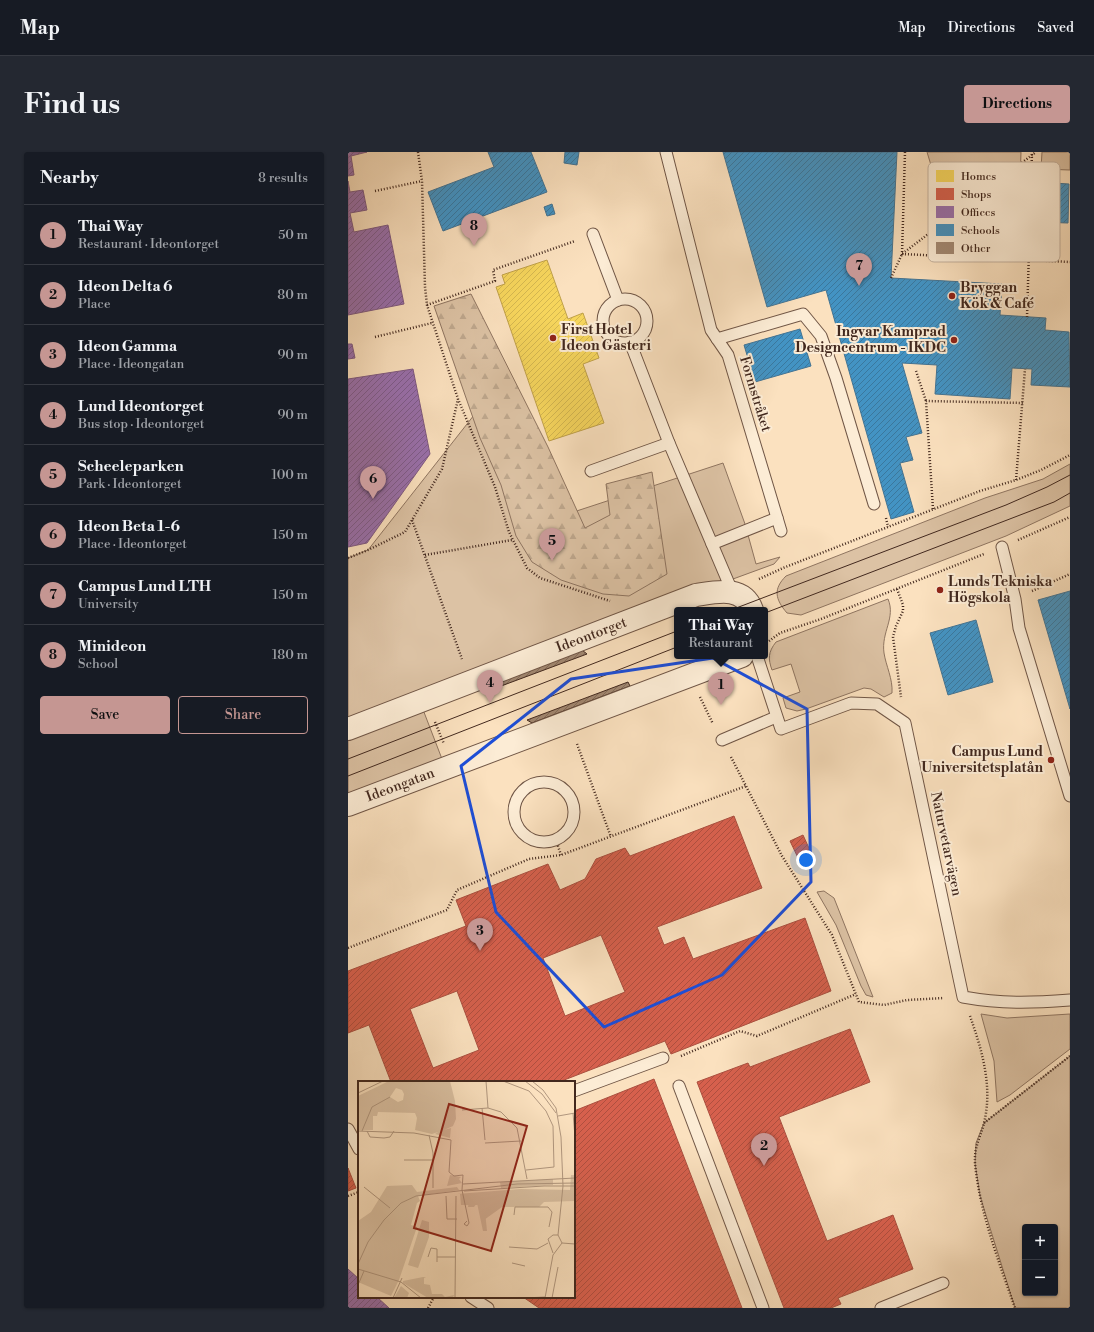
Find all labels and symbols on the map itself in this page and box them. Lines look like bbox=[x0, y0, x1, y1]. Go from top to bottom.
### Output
legend bbox=[928, 162, 1060, 262]
text: Homes bbox=[961, 170, 996, 184]
text: Shops bbox=[961, 188, 991, 202]
text: Offices bbox=[961, 206, 996, 220]
pin: 8 bbox=[461, 213, 487, 246]
text: Schools bbox=[961, 224, 1000, 238]
text: Other bbox=[961, 242, 991, 256]
pin: 7 bbox=[846, 253, 872, 286]
place label: Bryggan Kök & Café bbox=[960, 279, 1034, 313]
marker: Bryggan Kök & Café bbox=[947, 291, 957, 301]
place label: First Hotel Ideon Gästeri bbox=[561, 321, 651, 355]
place label: Ingvar Kamprad Designcentrum - IKDC bbox=[795, 323, 946, 357]
marker: First Hotel Ideon Gästeri bbox=[548, 333, 558, 343]
marker: Ingvar Kamprad Designcentrum - IKDC bbox=[949, 335, 959, 345]
street label: Formstråket bbox=[735, 354, 775, 434]
pin: 6 bbox=[360, 466, 386, 499]
pin: 5 bbox=[539, 528, 565, 561]
place label: Lunds Tekniska Högskola bbox=[948, 573, 1053, 607]
marker: Lunds Tekniska Högskola bbox=[935, 585, 945, 595]
street label: Ideontorget bbox=[554, 613, 630, 657]
pin: 4 bbox=[477, 670, 503, 703]
pin: 1 bbox=[708, 672, 734, 705]
place label: Campus Lund Universitetsplatån bbox=[921, 743, 1043, 777]
marker: Campus Lund Universitetsplatån bbox=[1046, 755, 1056, 765]
street label: Ideongatan bbox=[364, 764, 438, 806]
street label: Naturvetarvägen bbox=[926, 790, 966, 898]
your location bbox=[796, 850, 816, 870]
pin: 3 bbox=[467, 918, 493, 951]
inset map bbox=[358, 1081, 575, 1298]
pin: 2 bbox=[751, 1133, 777, 1166]

